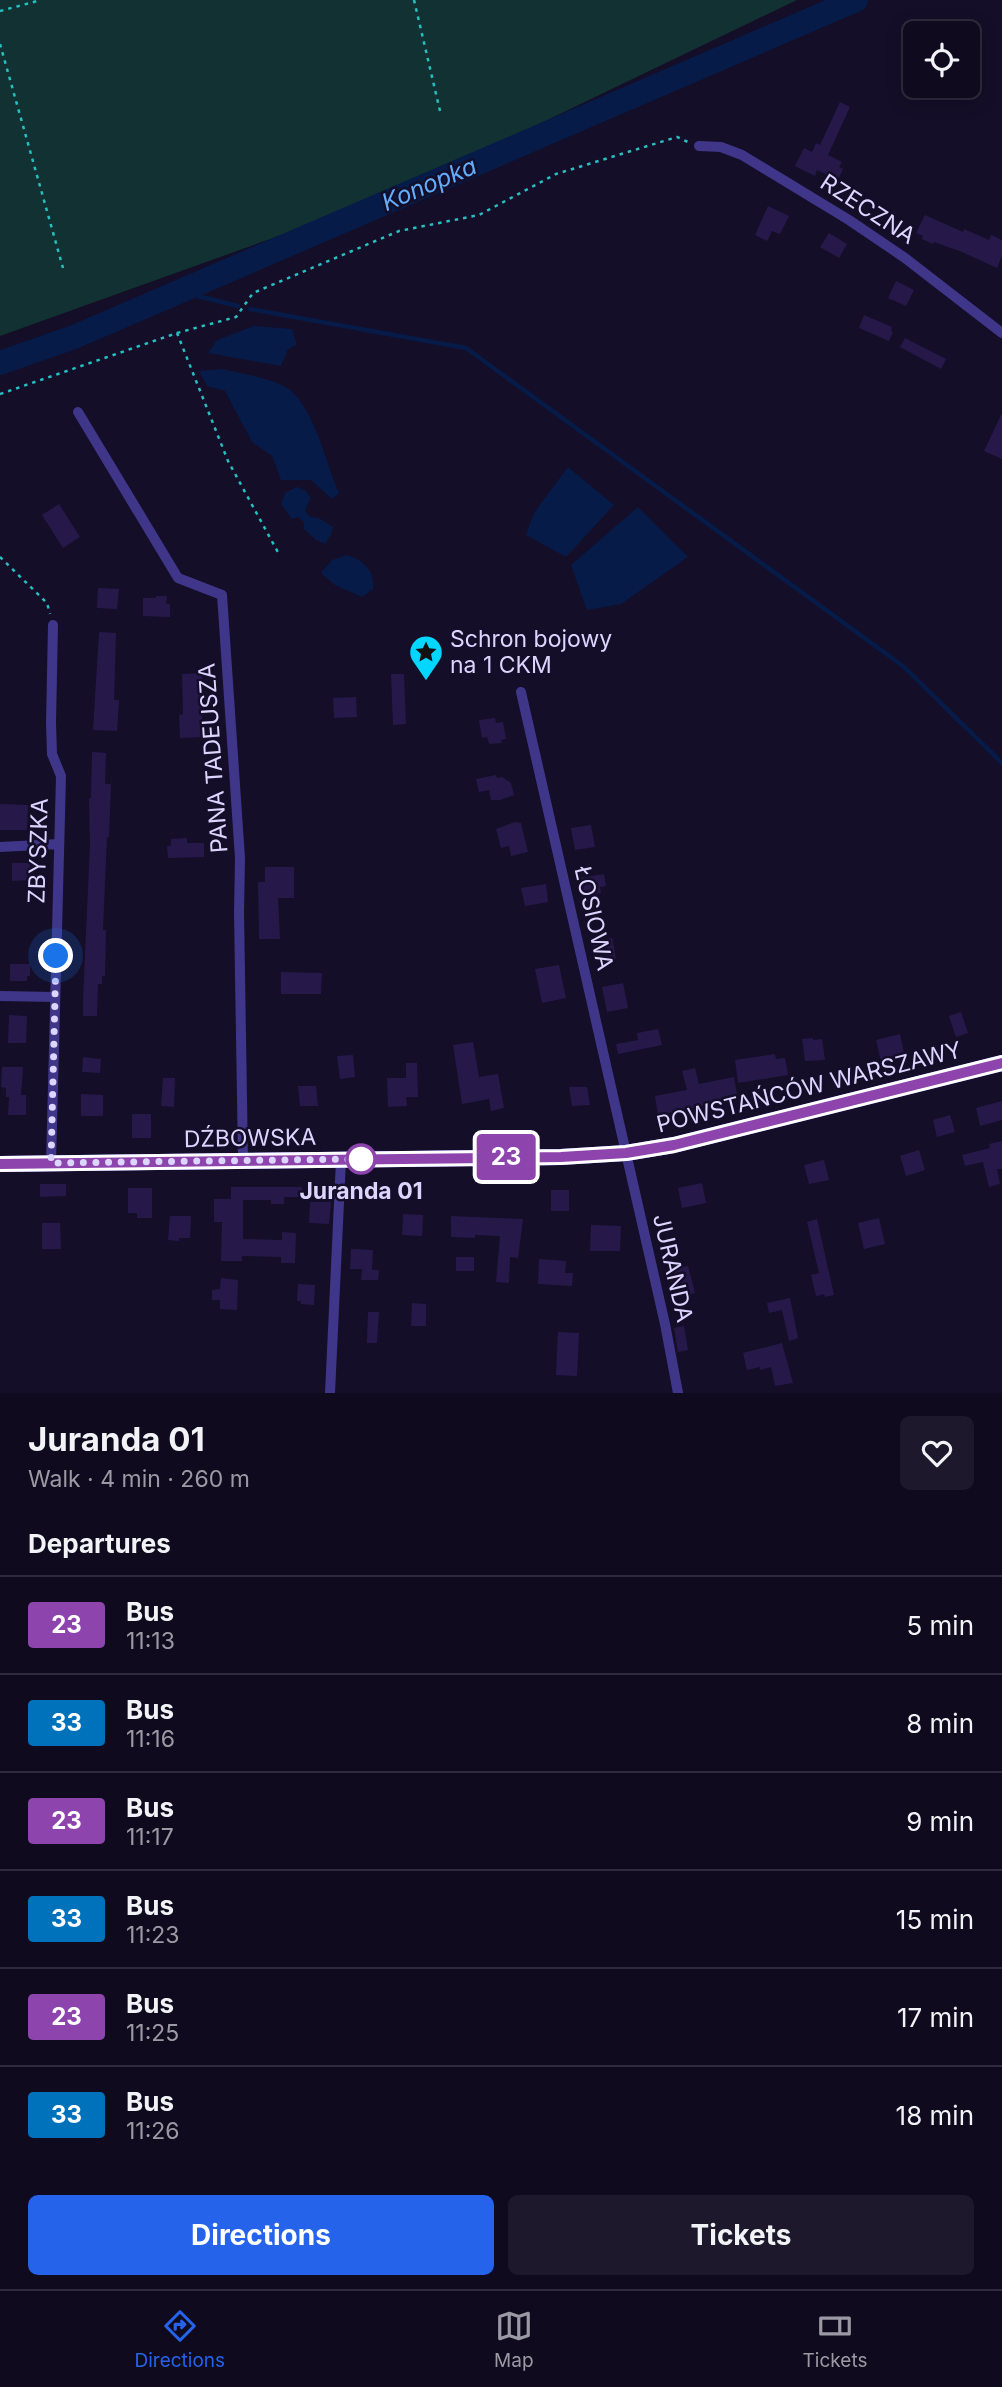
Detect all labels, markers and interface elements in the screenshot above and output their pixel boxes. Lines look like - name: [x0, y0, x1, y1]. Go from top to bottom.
- map controls: [903, 21, 980, 98]
- button: locate: [903, 21, 980, 98]
- water label: Konopka: [377, 151, 481, 217]
- street label: RZECZNA: [815, 168, 921, 250]
- place label: Schron bojowy na 1 CKM: [450, 625, 612, 679]
- place icon: Schron bojowy na 1 CKM: [407, 633, 445, 682]
- street label: PANA TADEUSZA: [192, 662, 234, 854]
- street label: ZBYSZKA: [22, 798, 54, 904]
- street label: ŁOSIOWA: [568, 863, 620, 973]
- your location: [38, 938, 73, 973]
- street label: POWSTAŃCÓW WARSZAWY: [654, 1035, 965, 1138]
- street label: DŹBOWSKA: [184, 1123, 317, 1153]
- line badge: 23: [475, 1134, 538, 1180]
- text: 23: [491, 1142, 521, 1171]
- marker: Juranda 01: [346, 1144, 376, 1174]
- place label: Juranda 01: [299, 1177, 423, 1205]
- street label: JURANDA: [647, 1211, 699, 1325]
- button: heart: [900, 1416, 974, 1490]
- text: Juranda 01: [28, 1419, 205, 1459]
- text: Walk · 4 min · 260 m: [28, 1465, 250, 1493]
- text: Departures: [28, 1528, 171, 1559]
- text: Bus: [126, 1596, 174, 1627]
- text: 23: [51, 1610, 82, 1639]
- text: 5 min: [906, 1610, 974, 1641]
- text: 11:13: [126, 1627, 175, 1655]
- text: Bus: [126, 1694, 174, 1725]
- text: 33: [51, 1708, 82, 1737]
- text: 8 min: [906, 1708, 974, 1739]
- text: 11:16: [126, 1725, 175, 1753]
- text: Bus: [126, 1792, 174, 1823]
- text: 23: [51, 1806, 82, 1835]
- text: 9 min: [906, 1806, 974, 1837]
- text: 11:17: [126, 1823, 174, 1851]
- text: Bus: [126, 1890, 174, 1921]
- text: 33: [51, 1904, 82, 1933]
- text: 15 min: [896, 1904, 974, 1935]
- text: 11:23: [126, 1921, 180, 1949]
- text: Bus: [126, 1988, 174, 2019]
- text: 23: [51, 2002, 82, 2031]
- text: 17 min: [897, 2002, 974, 2033]
- text: 11:25: [126, 2019, 179, 2047]
- text: Bus: [126, 2086, 174, 2117]
- text: 33: [51, 2100, 82, 2129]
- text: 18 min: [896, 2100, 974, 2131]
- text: 11:26: [126, 2117, 180, 2145]
- button: Directions: [28, 2195, 494, 2275]
- button: Tickets: [508, 2195, 974, 2275]
- tab: Directions: [135, 2307, 225, 2372]
- tab: Map: [494, 2307, 534, 2372]
- tab: Tickets: [803, 2307, 867, 2372]

